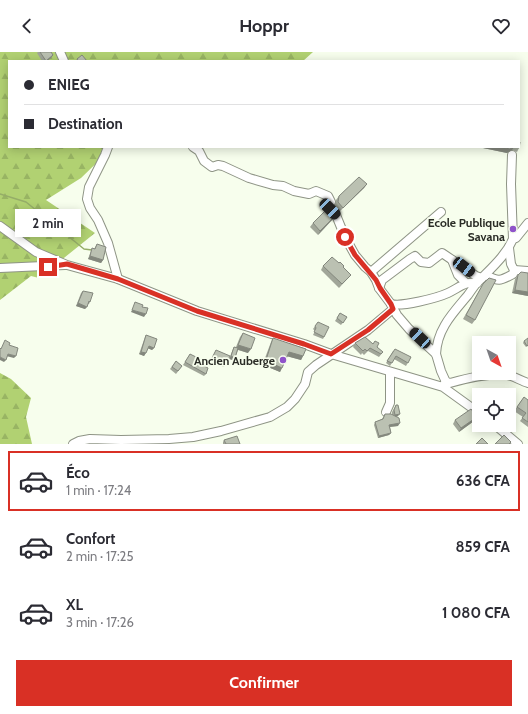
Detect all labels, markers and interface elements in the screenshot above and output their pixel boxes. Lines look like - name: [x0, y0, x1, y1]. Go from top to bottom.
- icon: back: [16, 15, 38, 37]
- text: Hoppr: [239, 15, 289, 37]
- icon: heart: [490, 15, 512, 37]
- text: ENIEG: [48, 76, 90, 94]
- text: Destination: [48, 115, 123, 133]
- car: [317, 196, 343, 222]
- callout: 2 min: [15, 209, 81, 237]
- text: 2 min: [32, 215, 64, 231]
- place label: Ecole Publique Savana: [428, 215, 505, 244]
- marker: Ecole Publique Savana: [508, 224, 518, 234]
- route start: [336, 228, 354, 246]
- car: [451, 255, 477, 279]
- route end: [39, 258, 57, 276]
- car: [407, 325, 433, 351]
- north arrow: [472, 336, 516, 380]
- map controls: [472, 336, 516, 432]
- place label: Ancien Auberge: [194, 353, 275, 368]
- marker: Ancien Auberge: [278, 355, 288, 365]
- button: locate: [472, 388, 516, 432]
- icon: car: [18, 463, 54, 499]
- text: Éco: [66, 464, 90, 482]
- text: 636 CFA: [456, 472, 510, 490]
- text: 1 min · 17:24: [66, 482, 131, 498]
- icon: car: [18, 529, 54, 565]
- text: Confort: [66, 530, 115, 548]
- text: 859 CFA: [455, 538, 510, 556]
- text: 2 min · 17:25: [66, 548, 133, 564]
- icon: car: [18, 595, 54, 631]
- text: XL: [66, 596, 83, 614]
- text: 1 080 CFA: [442, 604, 510, 622]
- text: 3 min · 17:26: [66, 614, 134, 630]
- button: Confirmer: [16, 660, 512, 706]

